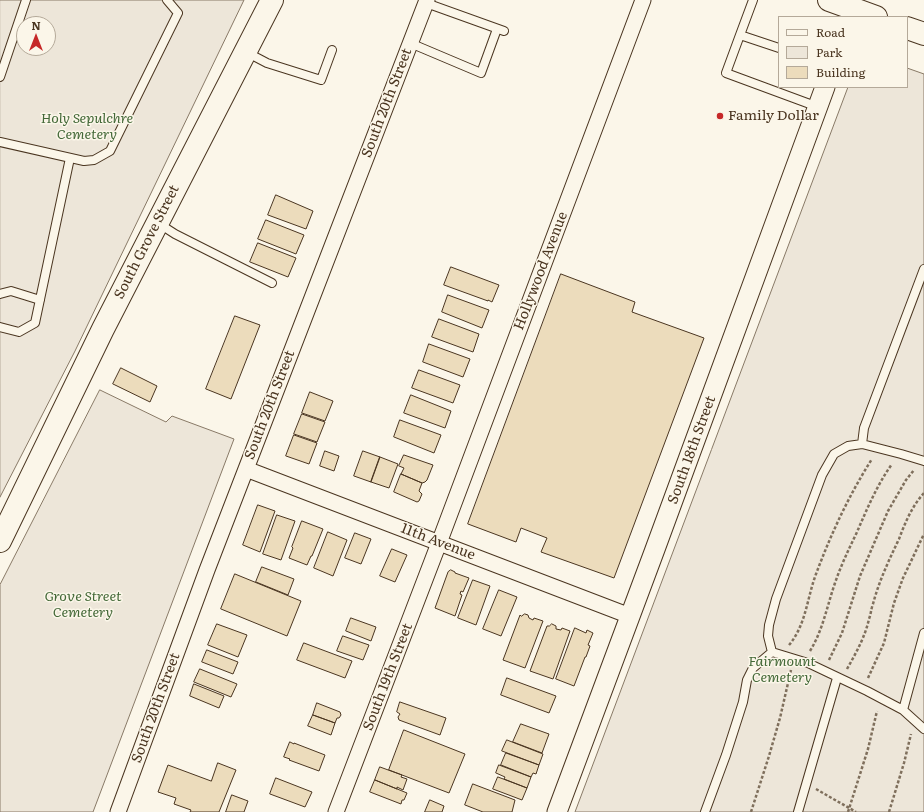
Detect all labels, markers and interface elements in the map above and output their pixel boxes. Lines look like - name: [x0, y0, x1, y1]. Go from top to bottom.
- north arrow: [16, 16, 56, 56]
- legend: [778, 16, 908, 88]
- text: N: [31, 17, 41, 33]
- text: Road: [816, 23, 845, 41]
- text: Park: [816, 43, 842, 61]
- street label: South 20th Street: [358, 46, 416, 160]
- text: Building: [816, 63, 865, 81]
- place label: Family Dollar: [728, 108, 819, 124]
- park label: Holy Sepulchre Cemetery: [41, 111, 133, 144]
- marker: Family Dollar: [715, 111, 725, 121]
- street label: South Grove Street: [111, 182, 183, 302]
- street label: Hollywood Avenue: [511, 209, 571, 333]
- street label: South 20th Street: [241, 348, 299, 462]
- street label: South 18th Street: [665, 394, 719, 506]
- street label: 11th Avenue: [398, 520, 478, 564]
- park label: Grove Street Cemetery: [44, 589, 122, 622]
- street label: South 19th Street: [360, 621, 416, 733]
- street label: South 20th Street: [128, 651, 184, 765]
- park label: Fairmount Cemetery: [748, 654, 816, 686]

